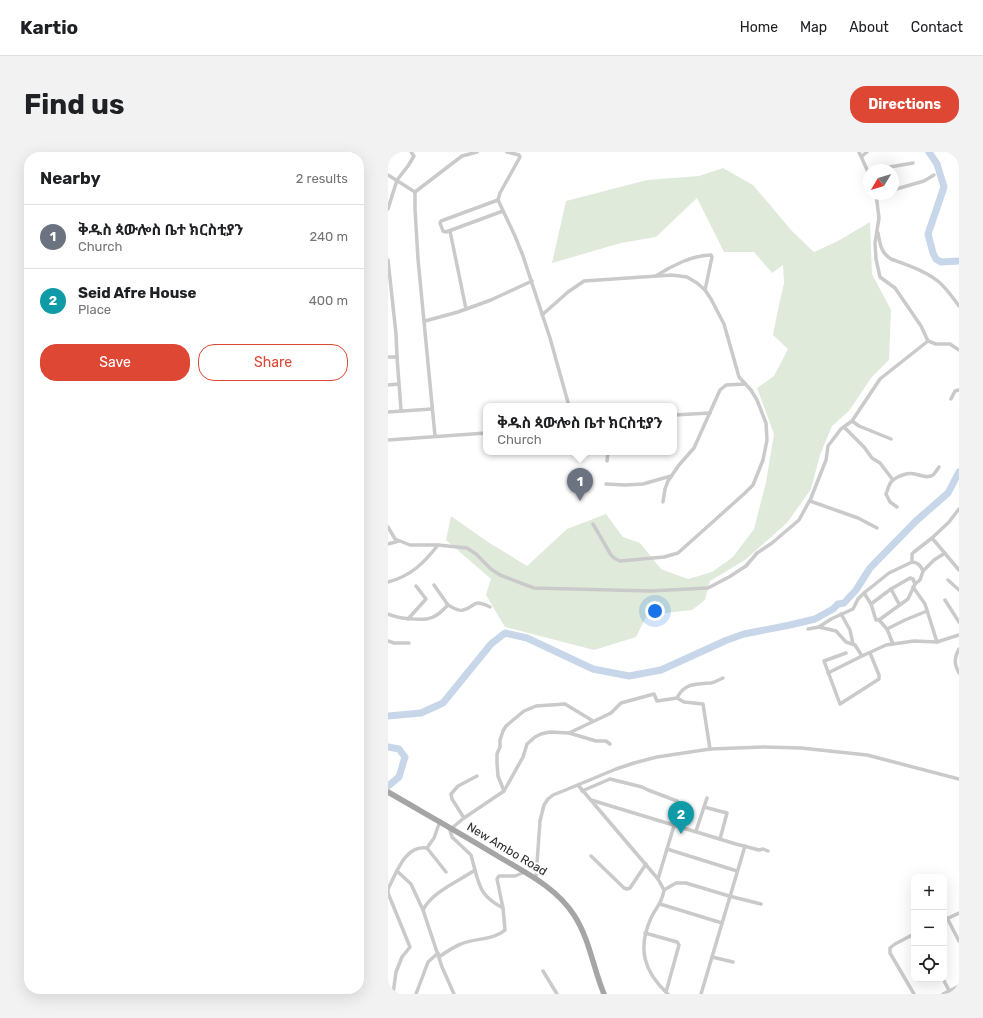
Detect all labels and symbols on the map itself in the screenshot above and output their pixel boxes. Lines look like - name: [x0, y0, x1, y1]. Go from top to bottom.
- north arrow: [863, 164, 899, 200]
- pin: 1: [567, 468, 593, 501]
- your location: [645, 601, 665, 621]
- pin: 2: [668, 801, 694, 834]
- street label: New Ambo Road: [464, 820, 550, 878]

